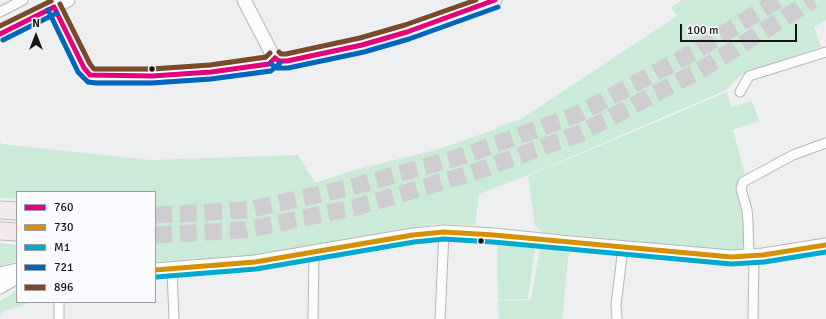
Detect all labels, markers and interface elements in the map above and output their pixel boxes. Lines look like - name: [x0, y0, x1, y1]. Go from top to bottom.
- north arrow: [16, 16, 56, 56]
- scale bar: [682, 16, 799, 42]
- text: N: [32, 17, 40, 30]
- text: 100 m: [687, 23, 719, 38]
- unlabelled marker: [147, 64, 157, 74]
- legend: [16, 191, 156, 303]
- text: 760: [54, 200, 73, 215]
- text: 730: [54, 220, 73, 235]
- unlabelled marker: [476, 236, 486, 246]
- text: M1: [54, 240, 70, 255]
- text: 721: [54, 260, 73, 275]
- text: 896: [54, 280, 73, 295]

